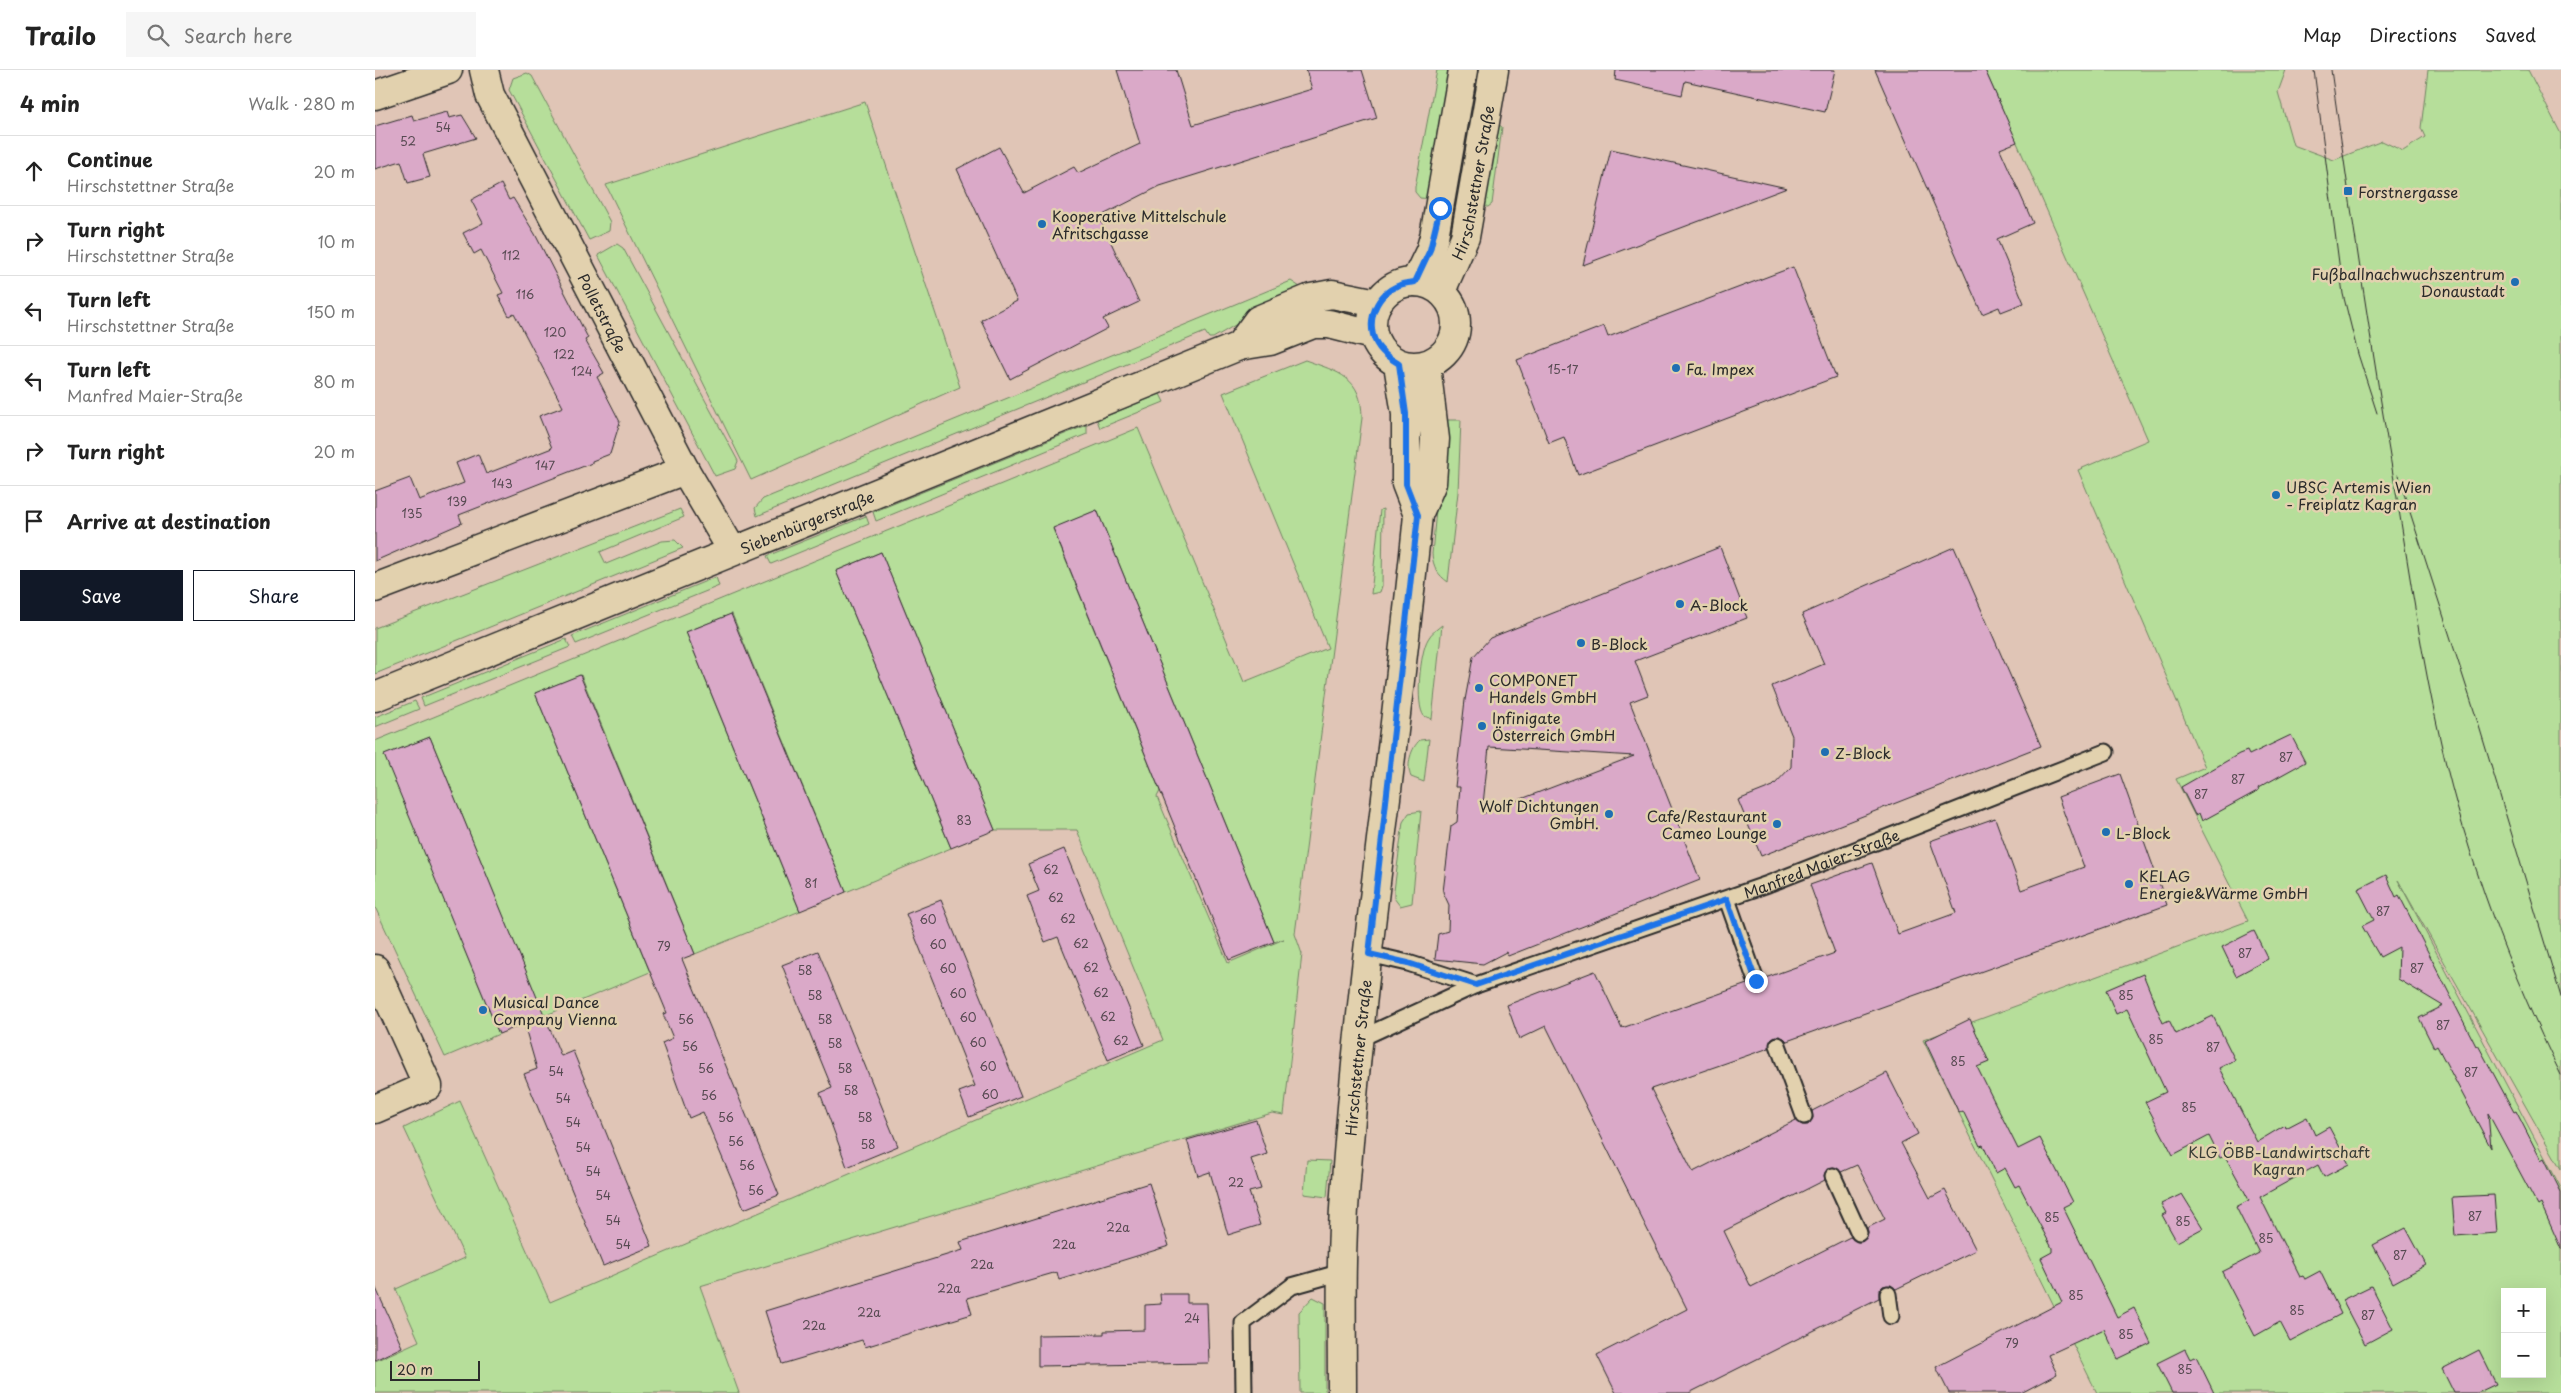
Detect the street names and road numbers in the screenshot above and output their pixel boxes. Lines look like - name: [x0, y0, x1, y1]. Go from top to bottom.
- street label: Hirschstettner Straße: [1445, 104, 1499, 263]
- street label: Polletstraße: [573, 269, 633, 357]
- street label: Siebenbürgerstraße: [736, 484, 877, 559]
- street label: Manfred Maier-Straße: [1740, 822, 1902, 903]
- street label: Hirschstettner Straße: [1338, 978, 1376, 1137]

